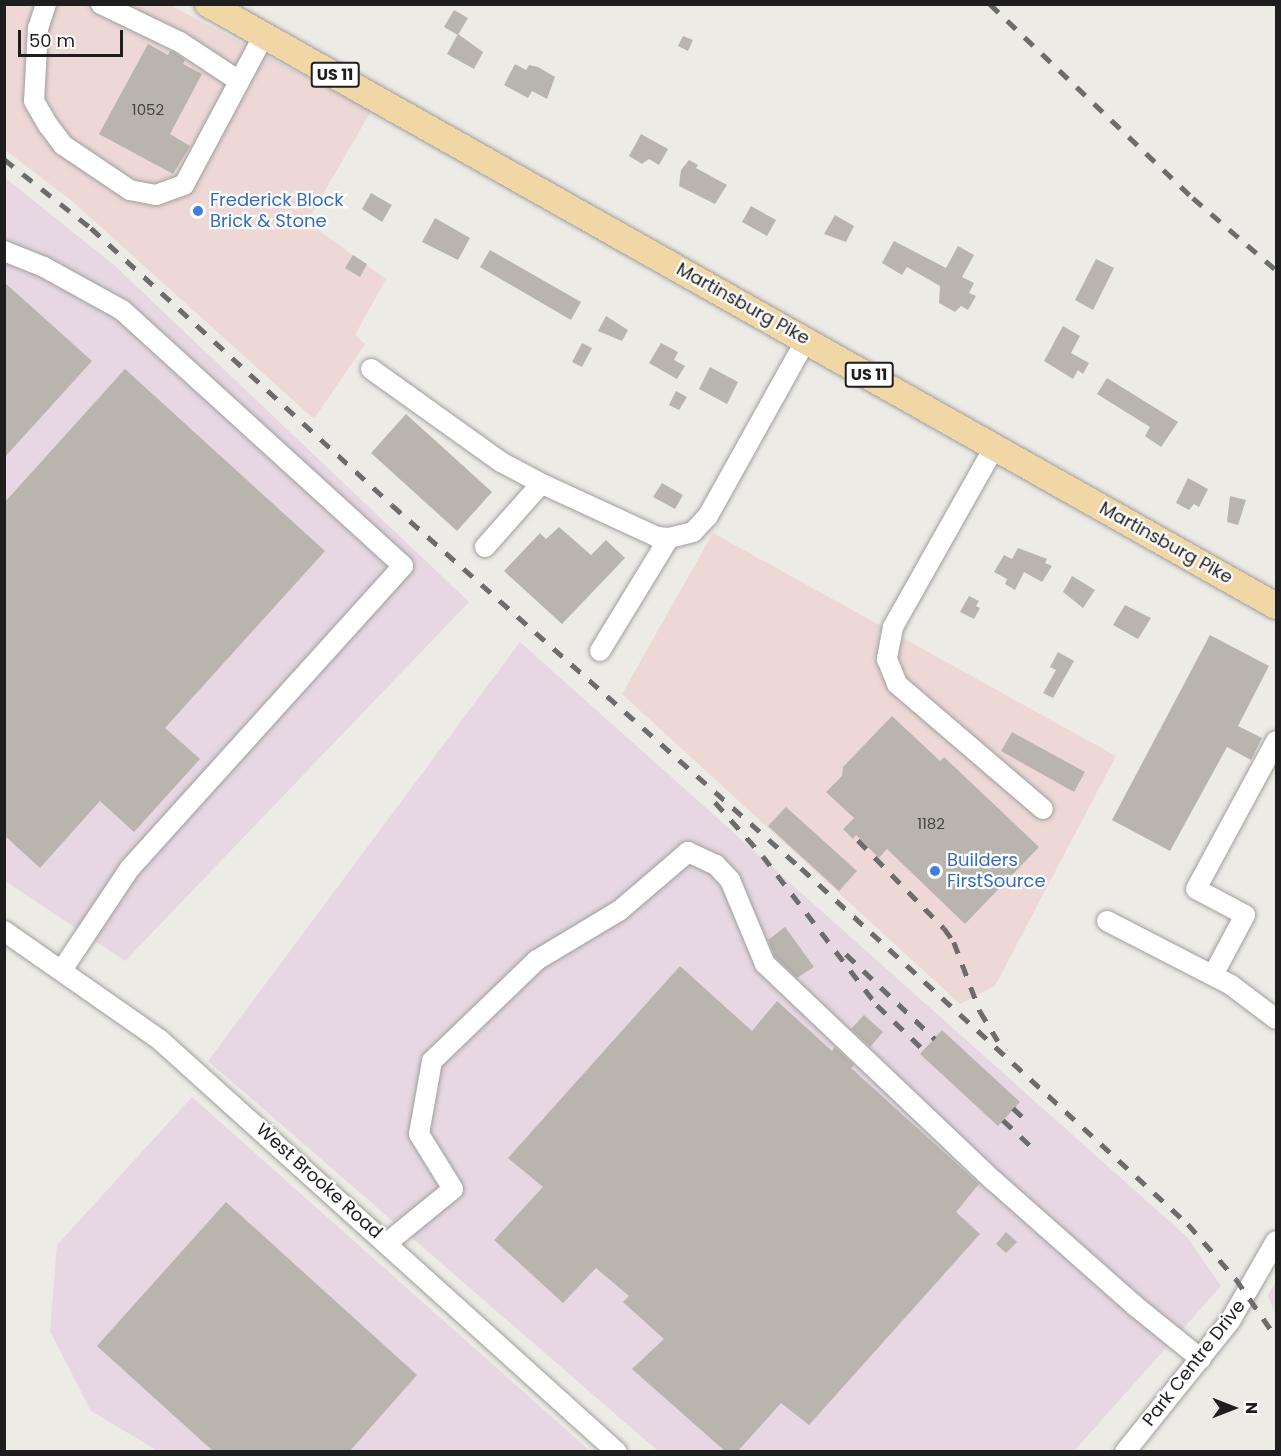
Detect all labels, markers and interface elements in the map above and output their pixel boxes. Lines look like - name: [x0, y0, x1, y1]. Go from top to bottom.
- scale bar: [21, 18, 126, 56]
- text: 50 m: [29, 28, 75, 53]
- road number: US 11: [310, 62, 360, 88]
- house number: 1052: [132, 101, 164, 119]
- place label: Frederick Block Brick & Stone: [210, 190, 344, 232]
- marker: Frederick Block Brick & Stone: [191, 204, 205, 218]
- street label: Martinsburg Pike: [673, 258, 813, 350]
- road number: US 11: [844, 362, 894, 388]
- street label: Martinsburg Pike: [1096, 497, 1236, 589]
- house number: 1182: [917, 815, 945, 833]
- place label: Builders FirstSource: [947, 850, 1046, 892]
- marker: Builders FirstSource: [928, 864, 942, 878]
- street label: West Brooke Road: [251, 1119, 387, 1243]
- street label: Park Centre Drive: [1138, 1296, 1250, 1430]
- north arrow: [1203, 1378, 1263, 1438]
- text: N: [1240, 1402, 1263, 1414]

